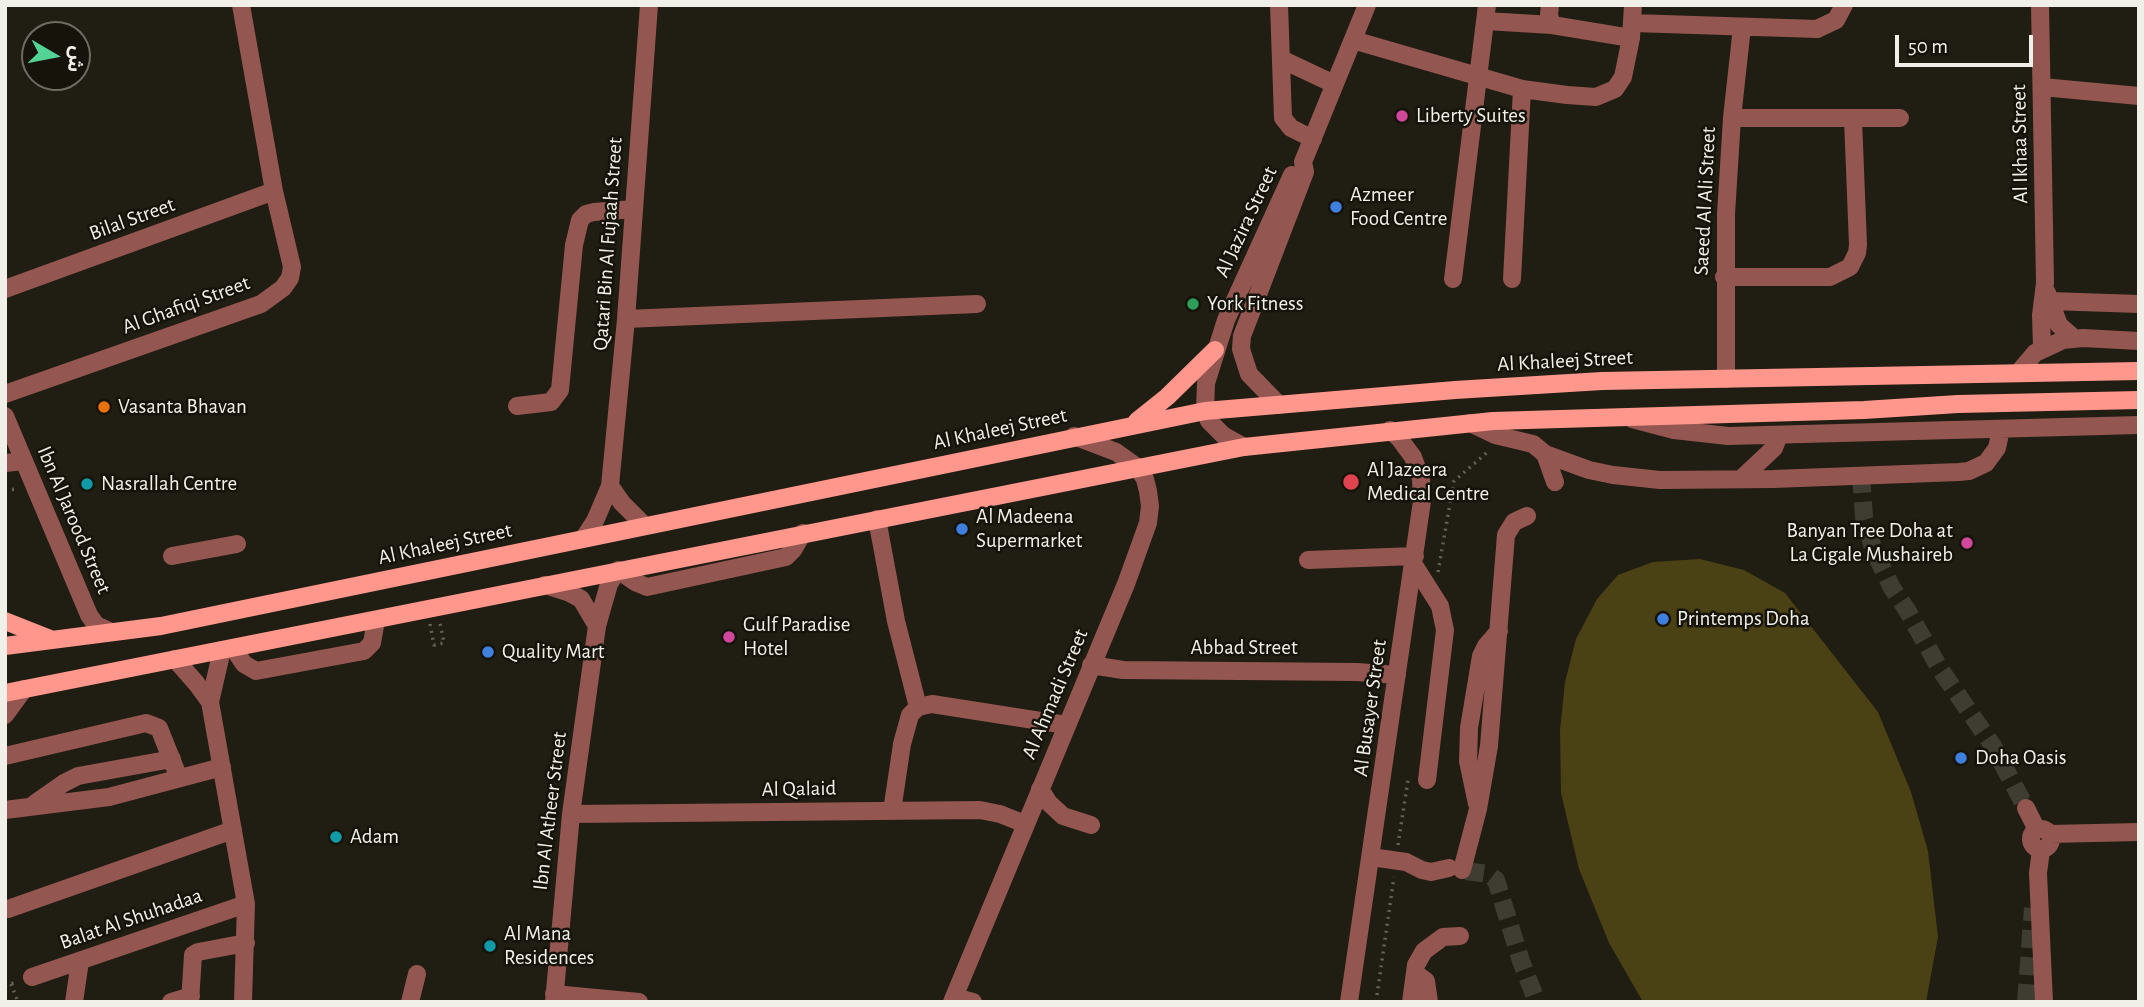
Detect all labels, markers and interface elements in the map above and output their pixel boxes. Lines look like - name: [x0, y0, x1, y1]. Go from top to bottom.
- north arrow: [21, 21, 91, 91]
- scale bar: [1899, 21, 2037, 65]
- text: 50 m: [1908, 36, 1948, 57]
- text: ش: [64, 45, 87, 74]
- street label: Al Ikhaa Street: [2006, 84, 2034, 204]
- place label: Liberty Suites: [1416, 103, 1526, 129]
- marker: Liberty Suites: [1394, 108, 1410, 124]
- street label: Saeed Al Ali Street: [1689, 126, 1721, 276]
- street label: Qatari Bin Al Fujaah Street: [588, 137, 628, 351]
- street label: Al Jazira Street: [1209, 163, 1283, 281]
- place label: Azmeer Food Centre: [1350, 182, 1447, 232]
- street label: Bilal Street: [86, 192, 178, 246]
- marker: Azmeer Food Centre: [1328, 199, 1344, 215]
- street label: Al Ghafiqi Street: [119, 270, 253, 340]
- place label: York Fitness: [1207, 291, 1304, 317]
- marker: York Fitness: [1185, 296, 1201, 312]
- street label: Al Khaleej Street: [1496, 345, 1634, 377]
- place label: Vasanta Bhavan: [118, 394, 247, 420]
- marker: Vasanta Bhavan: [96, 399, 112, 415]
- street label: Al Khaleej Street: [931, 403, 1069, 455]
- street label: Ibn Al Jarood Street: [32, 442, 116, 598]
- place label: Al Jazeera Medical Centre: [1367, 457, 1489, 507]
- place label: Nasrallah Centre: [101, 471, 237, 497]
- marker: Al Jazeera Medical Centre: [1341, 472, 1361, 492]
- marker: Nasrallah Centre: [79, 476, 95, 492]
- place label: Al Madeena Supermarket: [976, 504, 1082, 554]
- street label: Al Khaleej Street: [376, 518, 514, 570]
- place label: Banyan Tree Doha at La Cigale Mushaireb: [1786, 518, 1953, 568]
- marker: Al Madeena Supermarket: [954, 521, 970, 537]
- marker: Banyan Tree Doha at La Cigale Mushaireb: [1959, 535, 1975, 551]
- place label: Printemps Doha: [1677, 606, 1810, 632]
- marker: Printemps Doha: [1655, 611, 1671, 627]
- place label: Gulf Paradise Hotel: [743, 612, 850, 662]
- street label: Al Ahmadi Street: [1016, 625, 1094, 763]
- marker: Gulf Paradise Hotel: [721, 629, 737, 645]
- street label: Abbad Street: [1190, 635, 1298, 661]
- street label: Al Busayer Street: [1348, 638, 1392, 778]
- place label: Quality Mart: [502, 639, 605, 665]
- marker: Quality Mart: [480, 644, 496, 660]
- street label: Ibn Al Atheer Street: [528, 730, 572, 892]
- place label: Doha Oasis: [1975, 745, 2067, 771]
- marker: Doha Oasis: [1953, 750, 1969, 766]
- street label: Al Qalaid: [761, 776, 837, 802]
- place label: Adam: [350, 824, 399, 850]
- marker: Adam: [328, 829, 344, 845]
- street label: Balat Al Shuhadaa: [56, 883, 206, 955]
- place label: Al Mana Residences: [504, 921, 594, 971]
- marker: Al Mana Residences: [482, 938, 498, 954]

